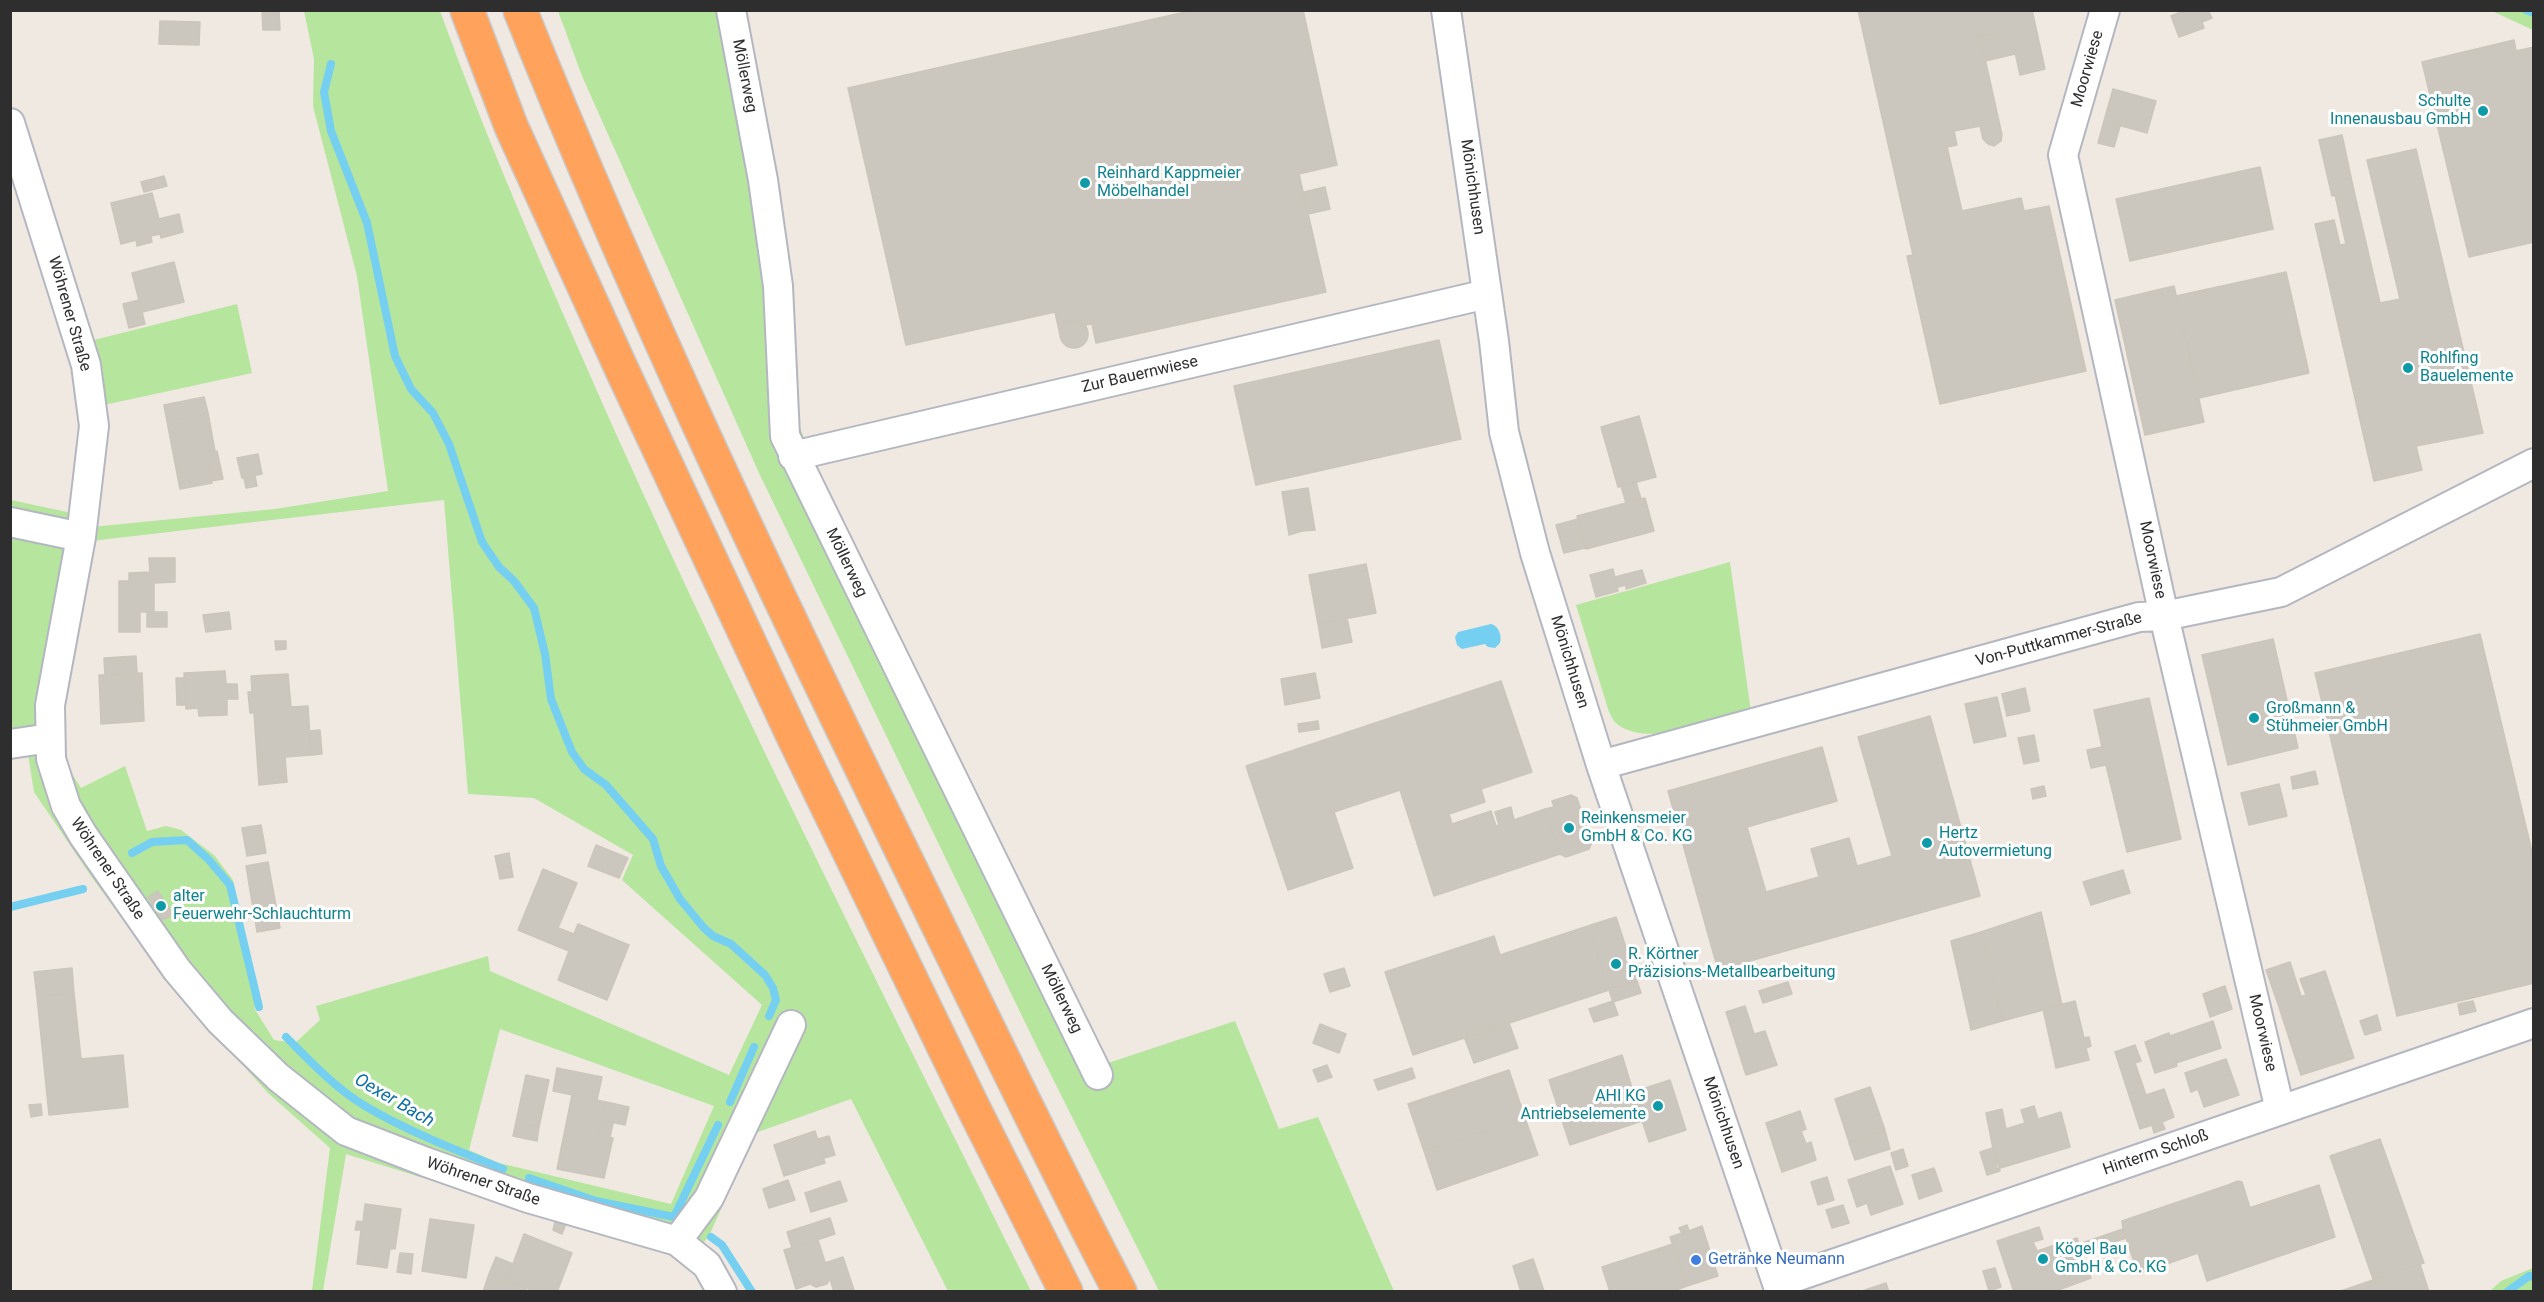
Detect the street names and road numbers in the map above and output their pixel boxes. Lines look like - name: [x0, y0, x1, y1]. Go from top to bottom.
- street label: Moorwiese: [2068, 28, 2108, 110]
- street label: Möllerweg: [727, 38, 761, 114]
- street label: Mönichhusen: [1456, 138, 1488, 236]
- street label: Wöhrener Straße: [43, 254, 95, 374]
- street label: Zur Bauernwiese: [1080, 352, 1200, 398]
- street label: Moorwiese: [2134, 519, 2170, 601]
- street label: Möllerweg: [821, 525, 871, 601]
- street label: Von-Puttkammer-Straße: [1974, 609, 2144, 671]
- street label: Mönichhusen: [1546, 613, 1592, 711]
- street label: Wöhrener Straße: [66, 814, 148, 924]
- street label: Möllerweg: [1036, 961, 1086, 1037]
- street label: Moorwiese: [2244, 992, 2280, 1074]
- street label: Mönichhusen: [1698, 1074, 1748, 1172]
- street label: Hinterm Schloß: [2101, 1126, 2211, 1180]
- street label: Wöhrener Straße: [424, 1154, 542, 1210]

